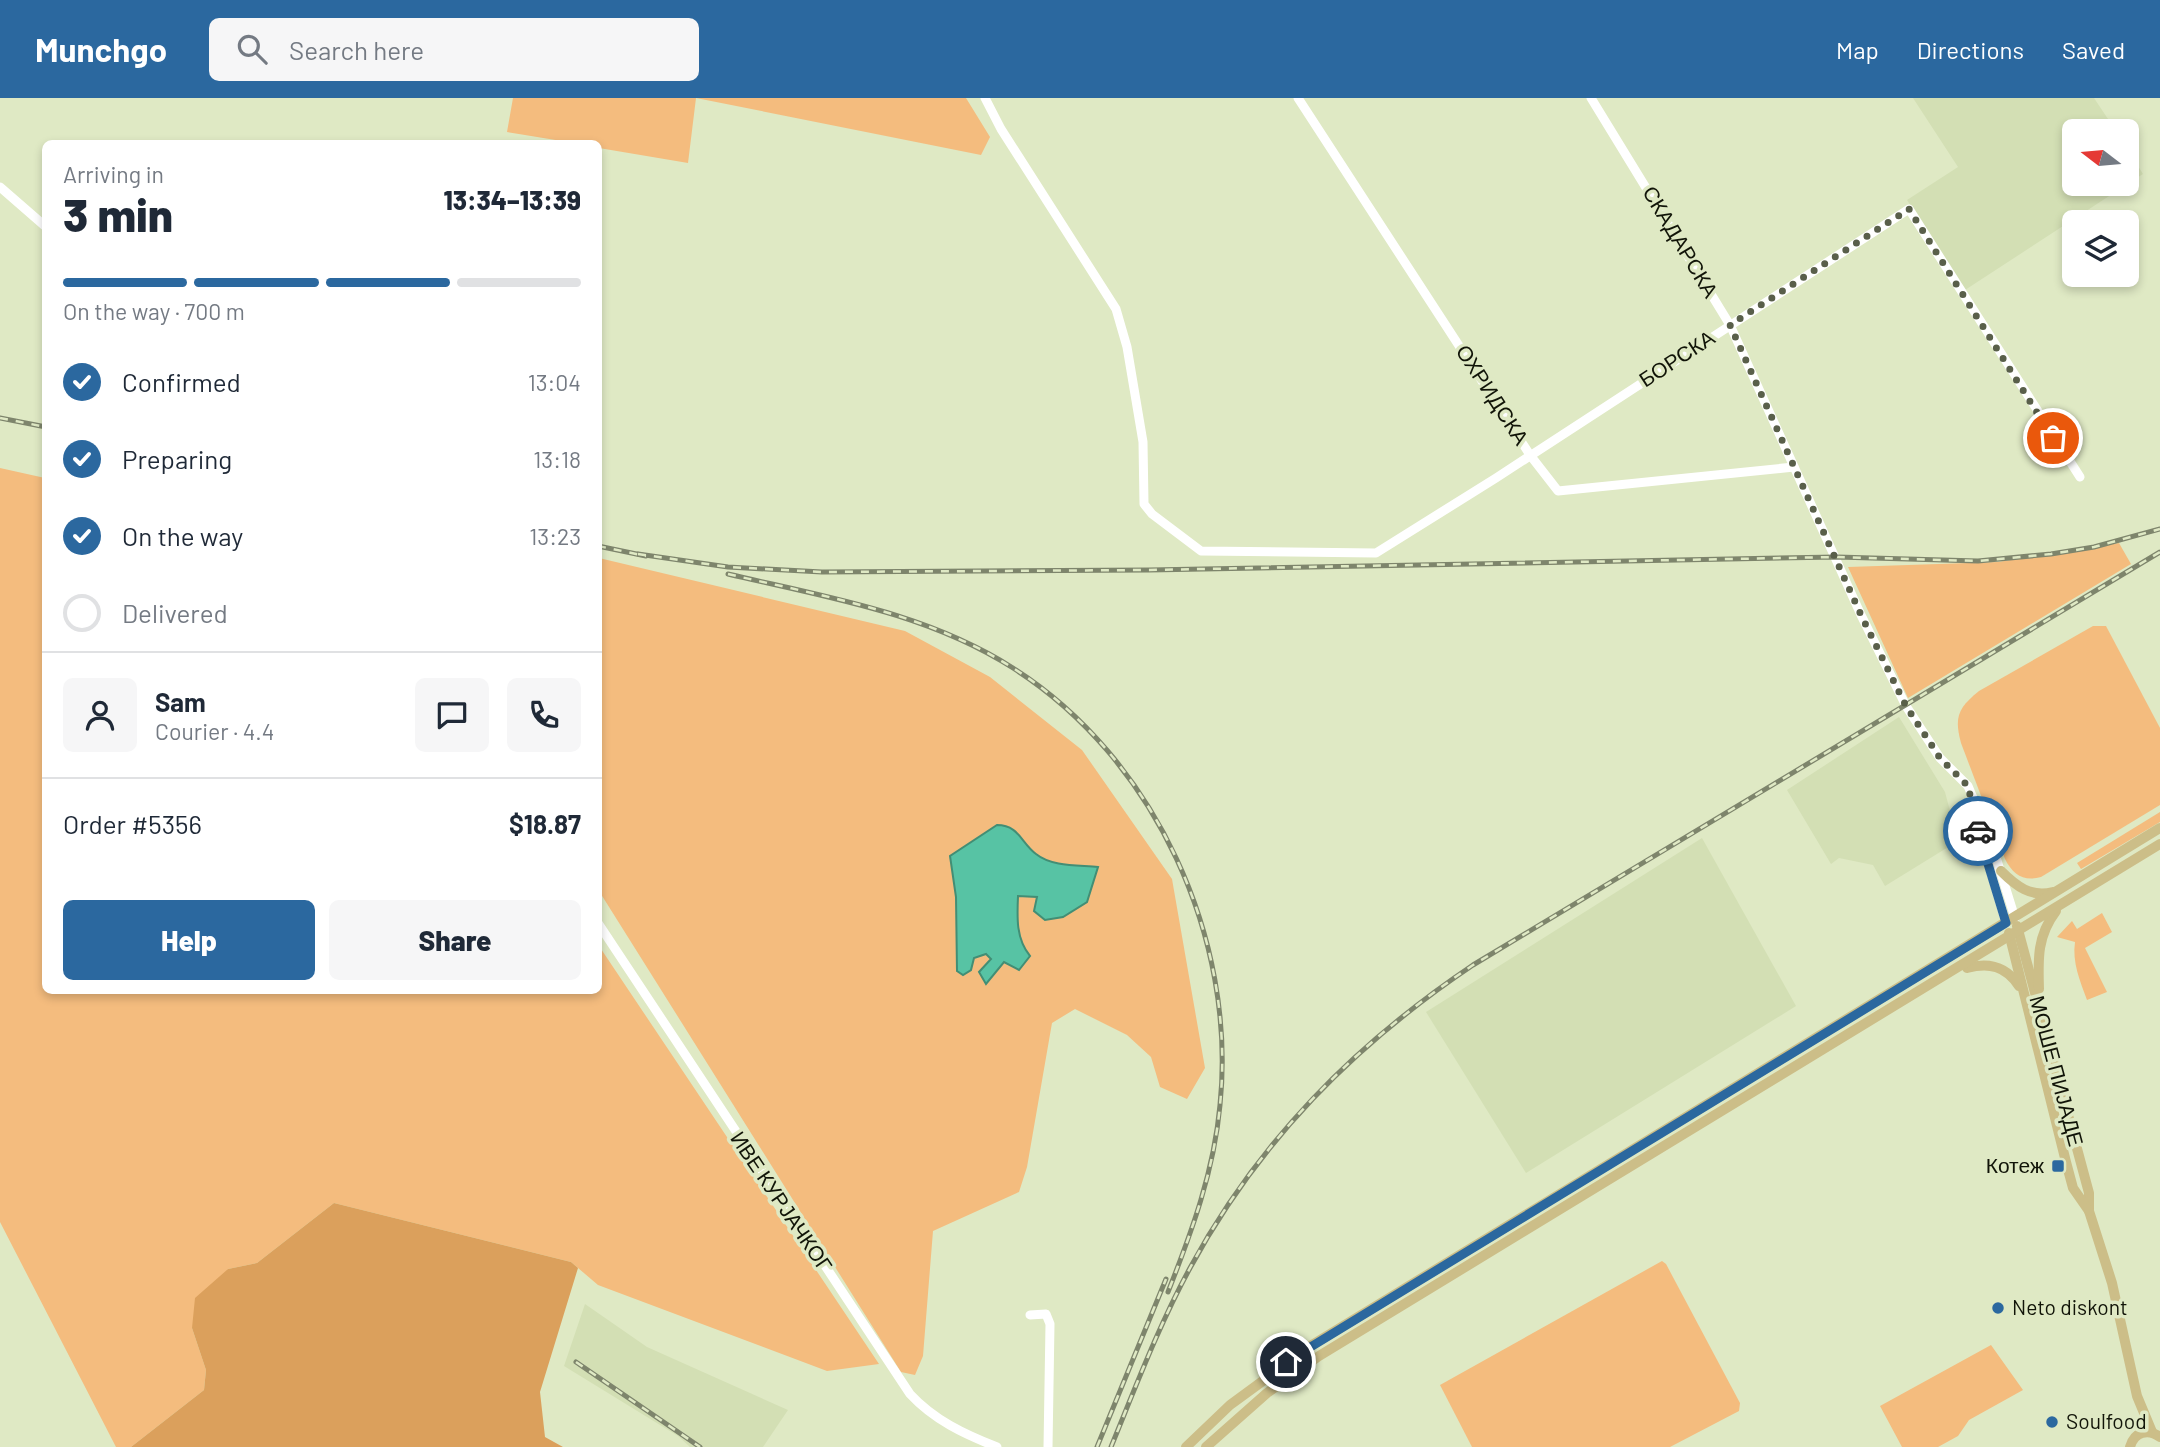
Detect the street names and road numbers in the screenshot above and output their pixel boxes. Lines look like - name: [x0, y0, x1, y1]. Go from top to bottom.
- street label: СКАДАРСКА: [1638, 181, 1724, 301]
- street label: БОРСКА: [1634, 324, 1719, 391]
- street label: ОХРИДСКА: [1452, 340, 1535, 449]
- street label: МОШЕ ПИЈАДЕ: [2025, 993, 2090, 1149]
- street label: ИВЕ КУРЈАЧКОГ: [726, 1126, 838, 1276]

